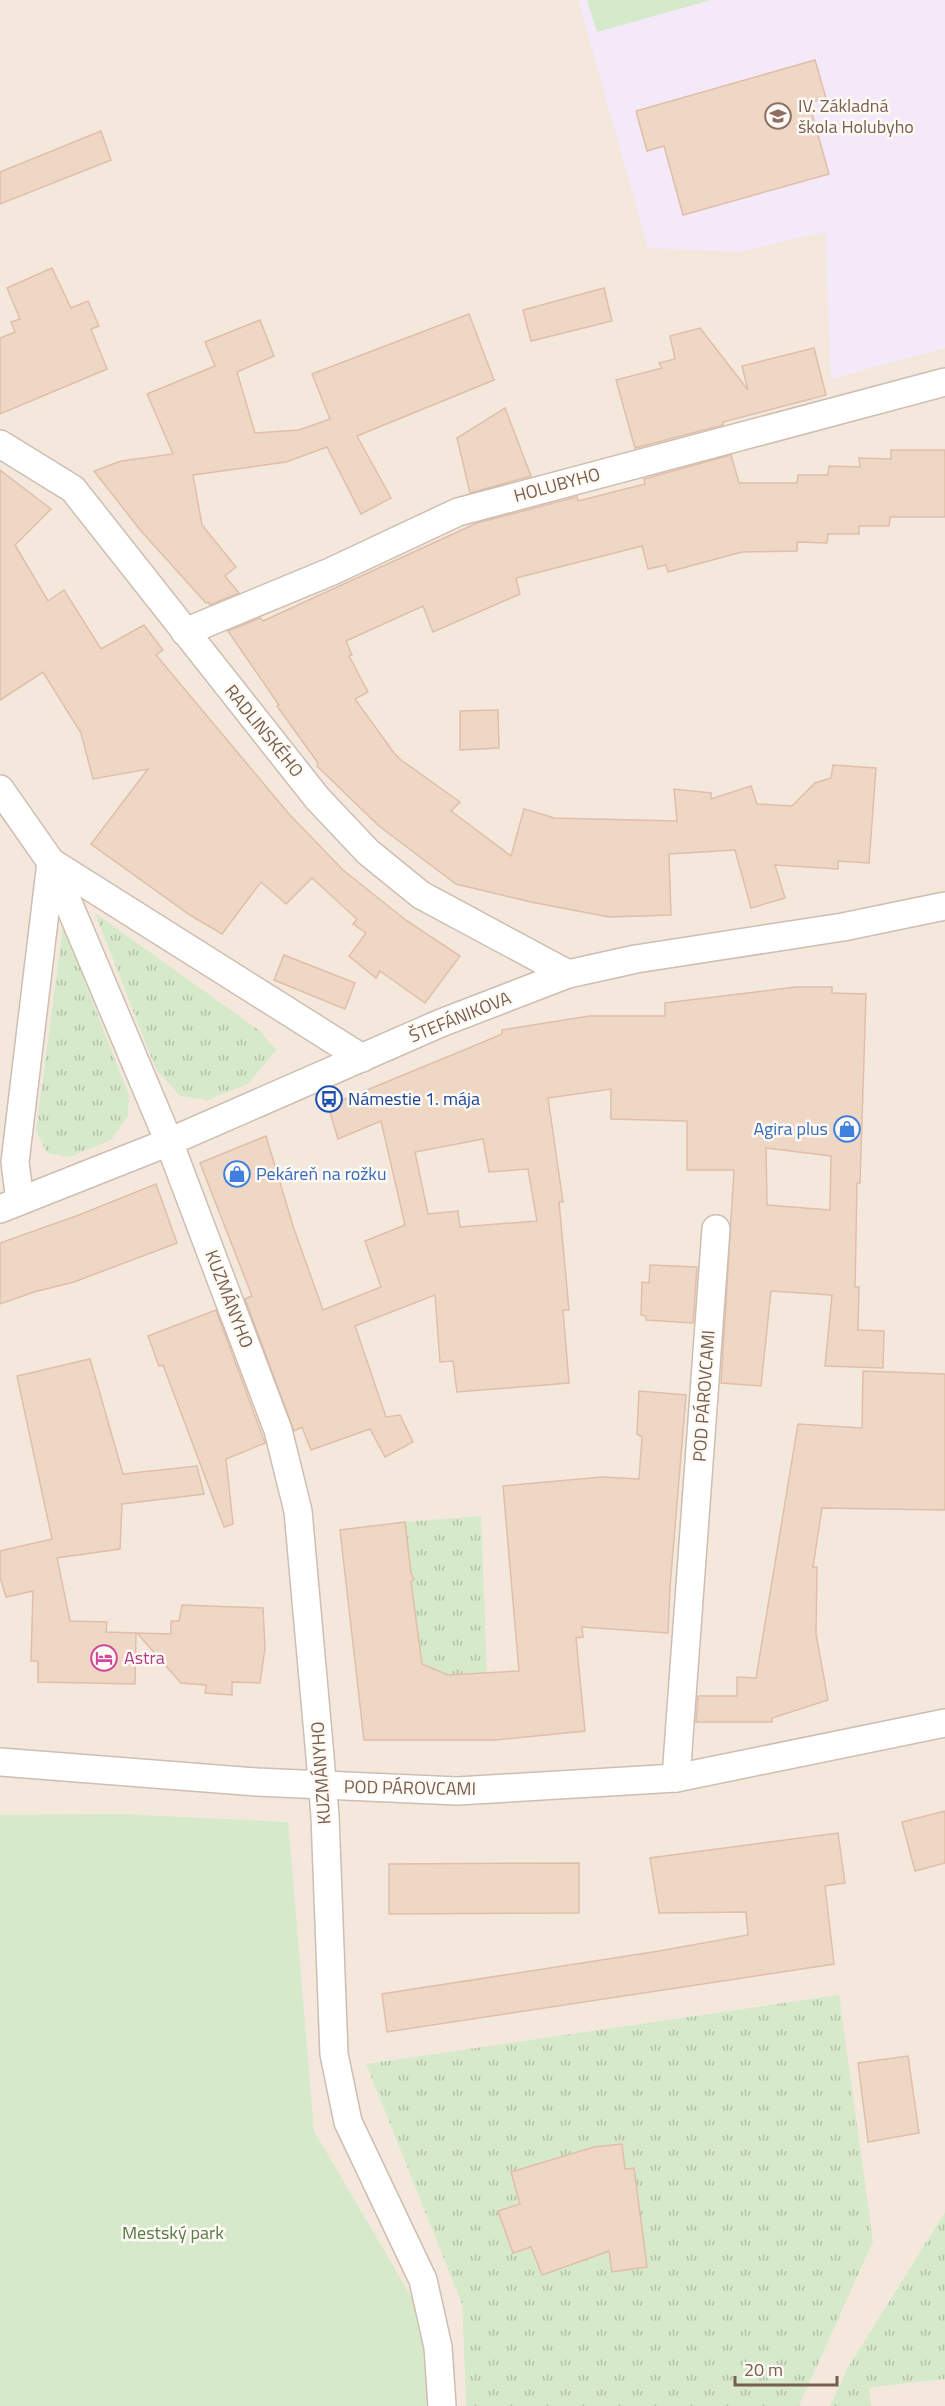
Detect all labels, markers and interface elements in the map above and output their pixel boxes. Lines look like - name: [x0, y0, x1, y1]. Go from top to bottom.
- place label: IV. Základná škola Holubyho: [798, 92, 914, 140]
- school or university icon: IV. Základná škola Holubyho: [763, 101, 793, 131]
- street label: HOLUBYHO: [511, 460, 603, 509]
- street label: RADLINSKÉHO: [218, 678, 310, 783]
- street label: ŠTEFÁNIKOVA: [405, 984, 515, 1049]
- bus stop icon: Námestie 1. mája: [314, 1084, 344, 1114]
- place label: Námestie 1. mája: [348, 1085, 480, 1112]
- shop icon: Agira plus: [832, 1114, 862, 1144]
- place label: Agira plus: [753, 1115, 828, 1142]
- shop icon: Pekáreň na rožku: [222, 1159, 252, 1189]
- place label: Pekáreň na rožku: [256, 1160, 387, 1187]
- street label: KUZMÁNYHO: [198, 1246, 261, 1352]
- street label: POD PÁROVCAMI: [685, 1329, 722, 1463]
- hotel icon: Astra: [89, 1643, 119, 1673]
- place label: Astra: [124, 1644, 165, 1671]
- street label: KUZMÁNYHO: [303, 1721, 338, 1825]
- street label: POD PÁROVCAMI: [344, 1773, 476, 1802]
- park label: Mestský park: [122, 2219, 224, 2246]
- scale bar: [735, 2349, 837, 2387]
- text: 20 m: [744, 2356, 783, 2383]

